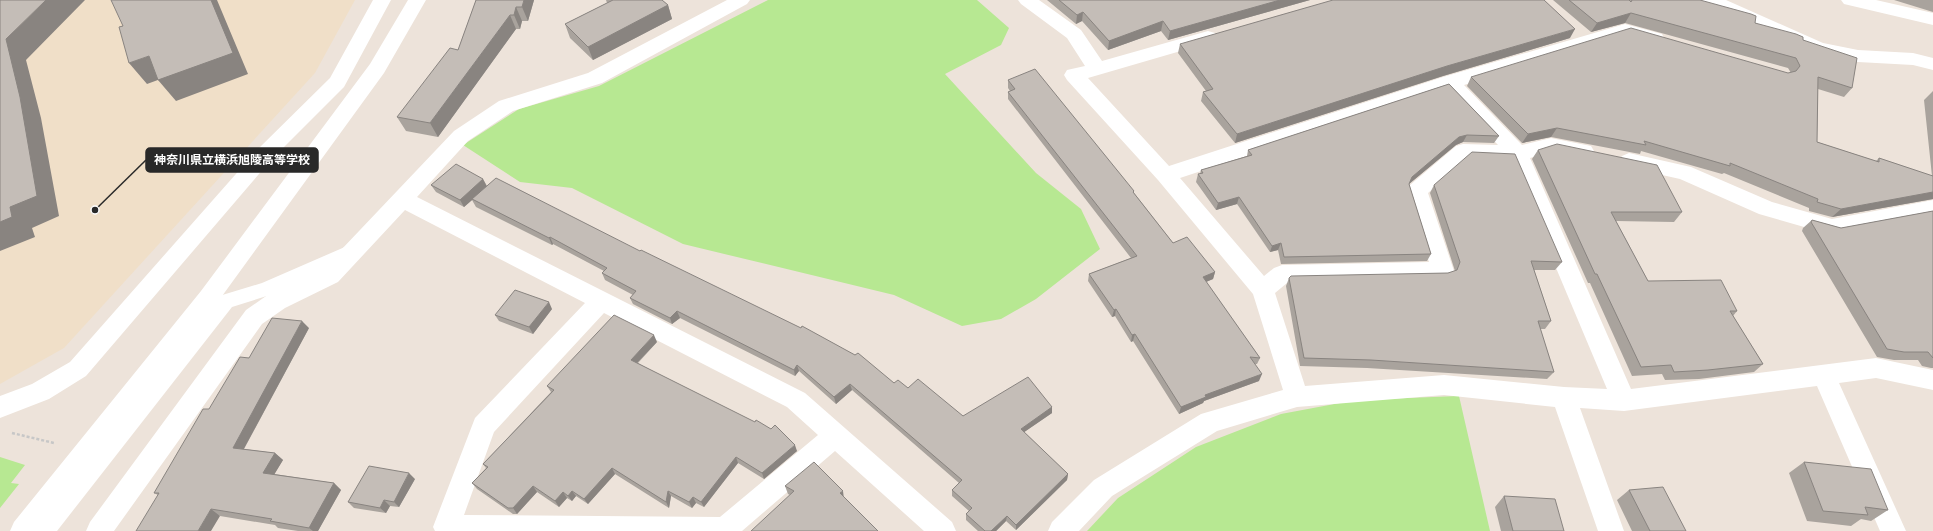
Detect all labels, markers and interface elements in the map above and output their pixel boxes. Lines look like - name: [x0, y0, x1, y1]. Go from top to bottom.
- callout: 神奈川県立横浜旭陵高等学校: [146, 148, 318, 172]
- text: 神奈川県立横浜旭陵高等学校: [154, 153, 310, 167]

